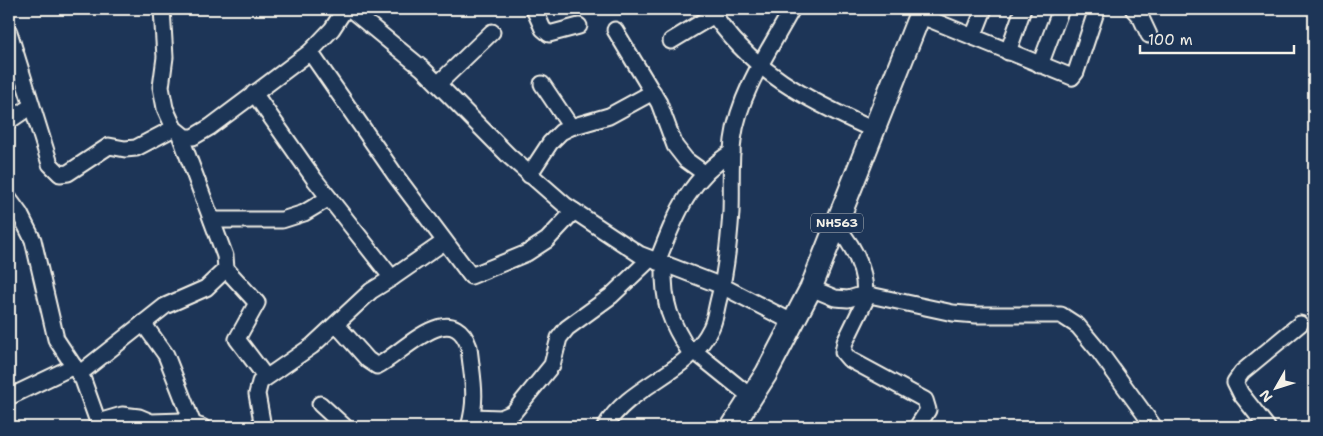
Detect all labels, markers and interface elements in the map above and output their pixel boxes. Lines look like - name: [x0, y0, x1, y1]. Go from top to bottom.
- scale bar: [1140, 22, 1294, 54]
- text: 100 m: [1148, 30, 1193, 50]
- road number: NH563: [811, 214, 863, 232]
- north arrow: [1250, 364, 1300, 414]
- text: N: [1255, 386, 1276, 406]

